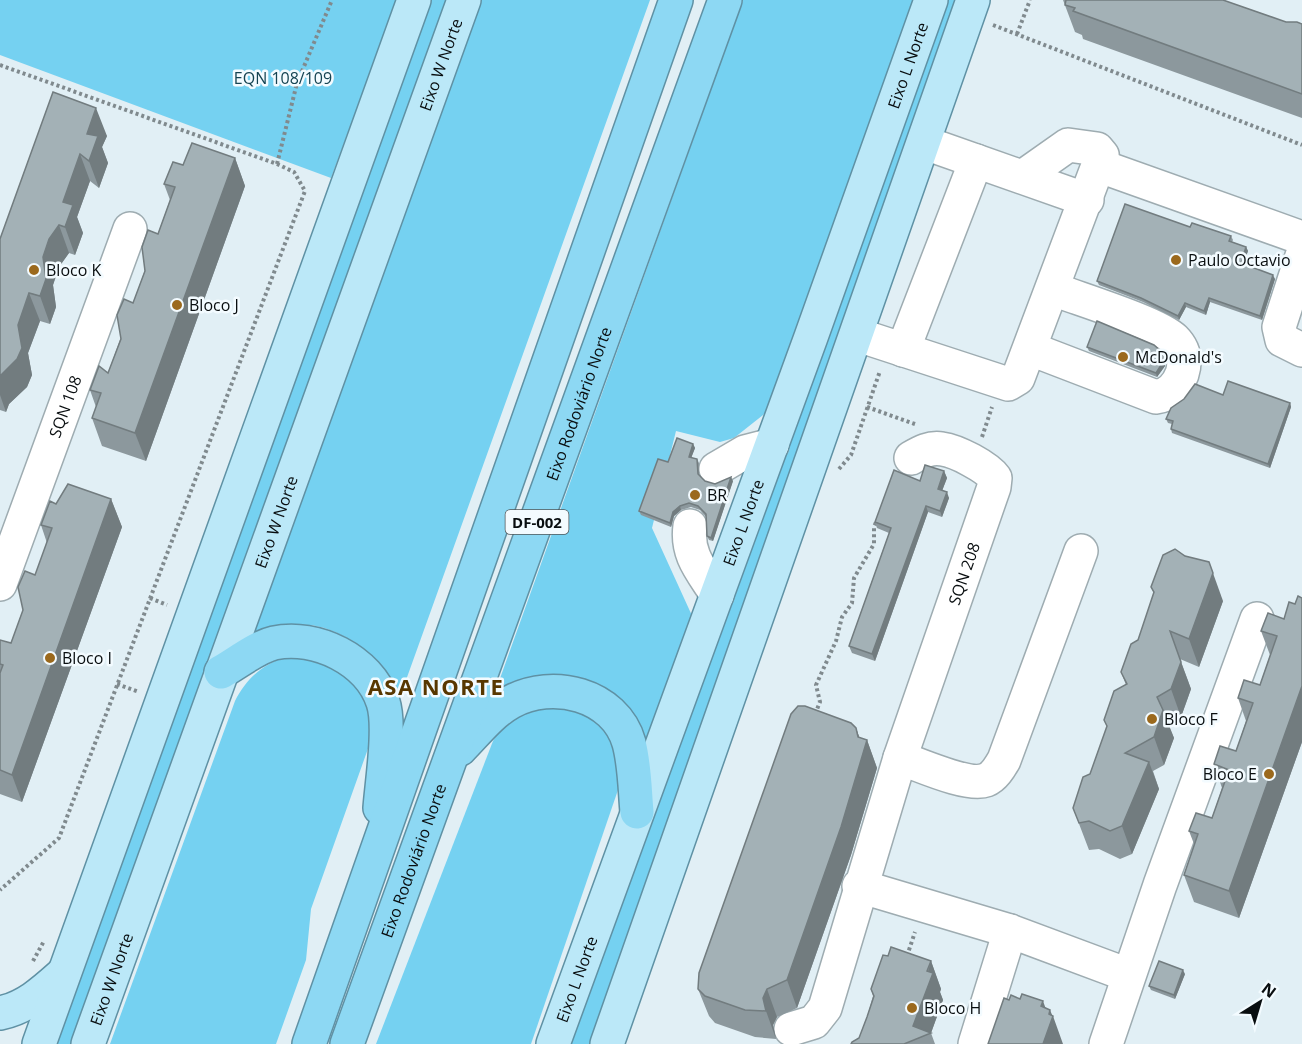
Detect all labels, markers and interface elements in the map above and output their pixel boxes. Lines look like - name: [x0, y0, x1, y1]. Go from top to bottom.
- street label: Eixo W Norte: [414, 15, 468, 114]
- street label: Eixo L Norte: [882, 19, 933, 112]
- park label: EQN 108/109: [234, 67, 332, 89]
- place label: Paulo Octavio: [1188, 249, 1291, 271]
- marker: Paulo Octavio: [1169, 253, 1183, 267]
- place label: Bloco K: [46, 259, 101, 281]
- marker: Bloco K: [27, 263, 41, 277]
- place label: Bloco J: [189, 294, 239, 316]
- marker: Bloco J: [170, 298, 184, 312]
- street label: Eixo Rodoviário Norte: [541, 324, 617, 484]
- place label: McDonald's: [1135, 346, 1222, 368]
- marker: McDonald's: [1116, 350, 1130, 364]
- street label: SQN 108: [44, 372, 86, 441]
- street label: Eixo W Norte: [249, 472, 303, 571]
- street label: Eixo L Norte: [717, 476, 769, 569]
- place label: BR: [707, 484, 727, 506]
- marker: BR: [688, 488, 702, 502]
- road number: DF-002: [506, 510, 568, 534]
- street label: SQN 208: [943, 539, 985, 608]
- place label: Bloco I: [62, 647, 112, 669]
- marker: Bloco I: [43, 651, 57, 665]
- district label: ASA NORTE: [368, 671, 504, 701]
- place label: Bloco F: [1164, 708, 1218, 730]
- marker: Bloco F: [1145, 712, 1159, 726]
- place label: Bloco E: [1203, 763, 1257, 785]
- marker: Bloco E: [1262, 767, 1276, 781]
- street label: Eixo Rodoviário Norte: [375, 781, 451, 941]
- street label: Eixo W Norte: [85, 930, 138, 1028]
- street label: Eixo L Norte: [551, 933, 603, 1025]
- north arrow: [1230, 972, 1290, 1032]
- text: N: [1257, 977, 1281, 1003]
- place label: Bloco H: [924, 997, 981, 1019]
- marker: Bloco H: [905, 1001, 919, 1015]

